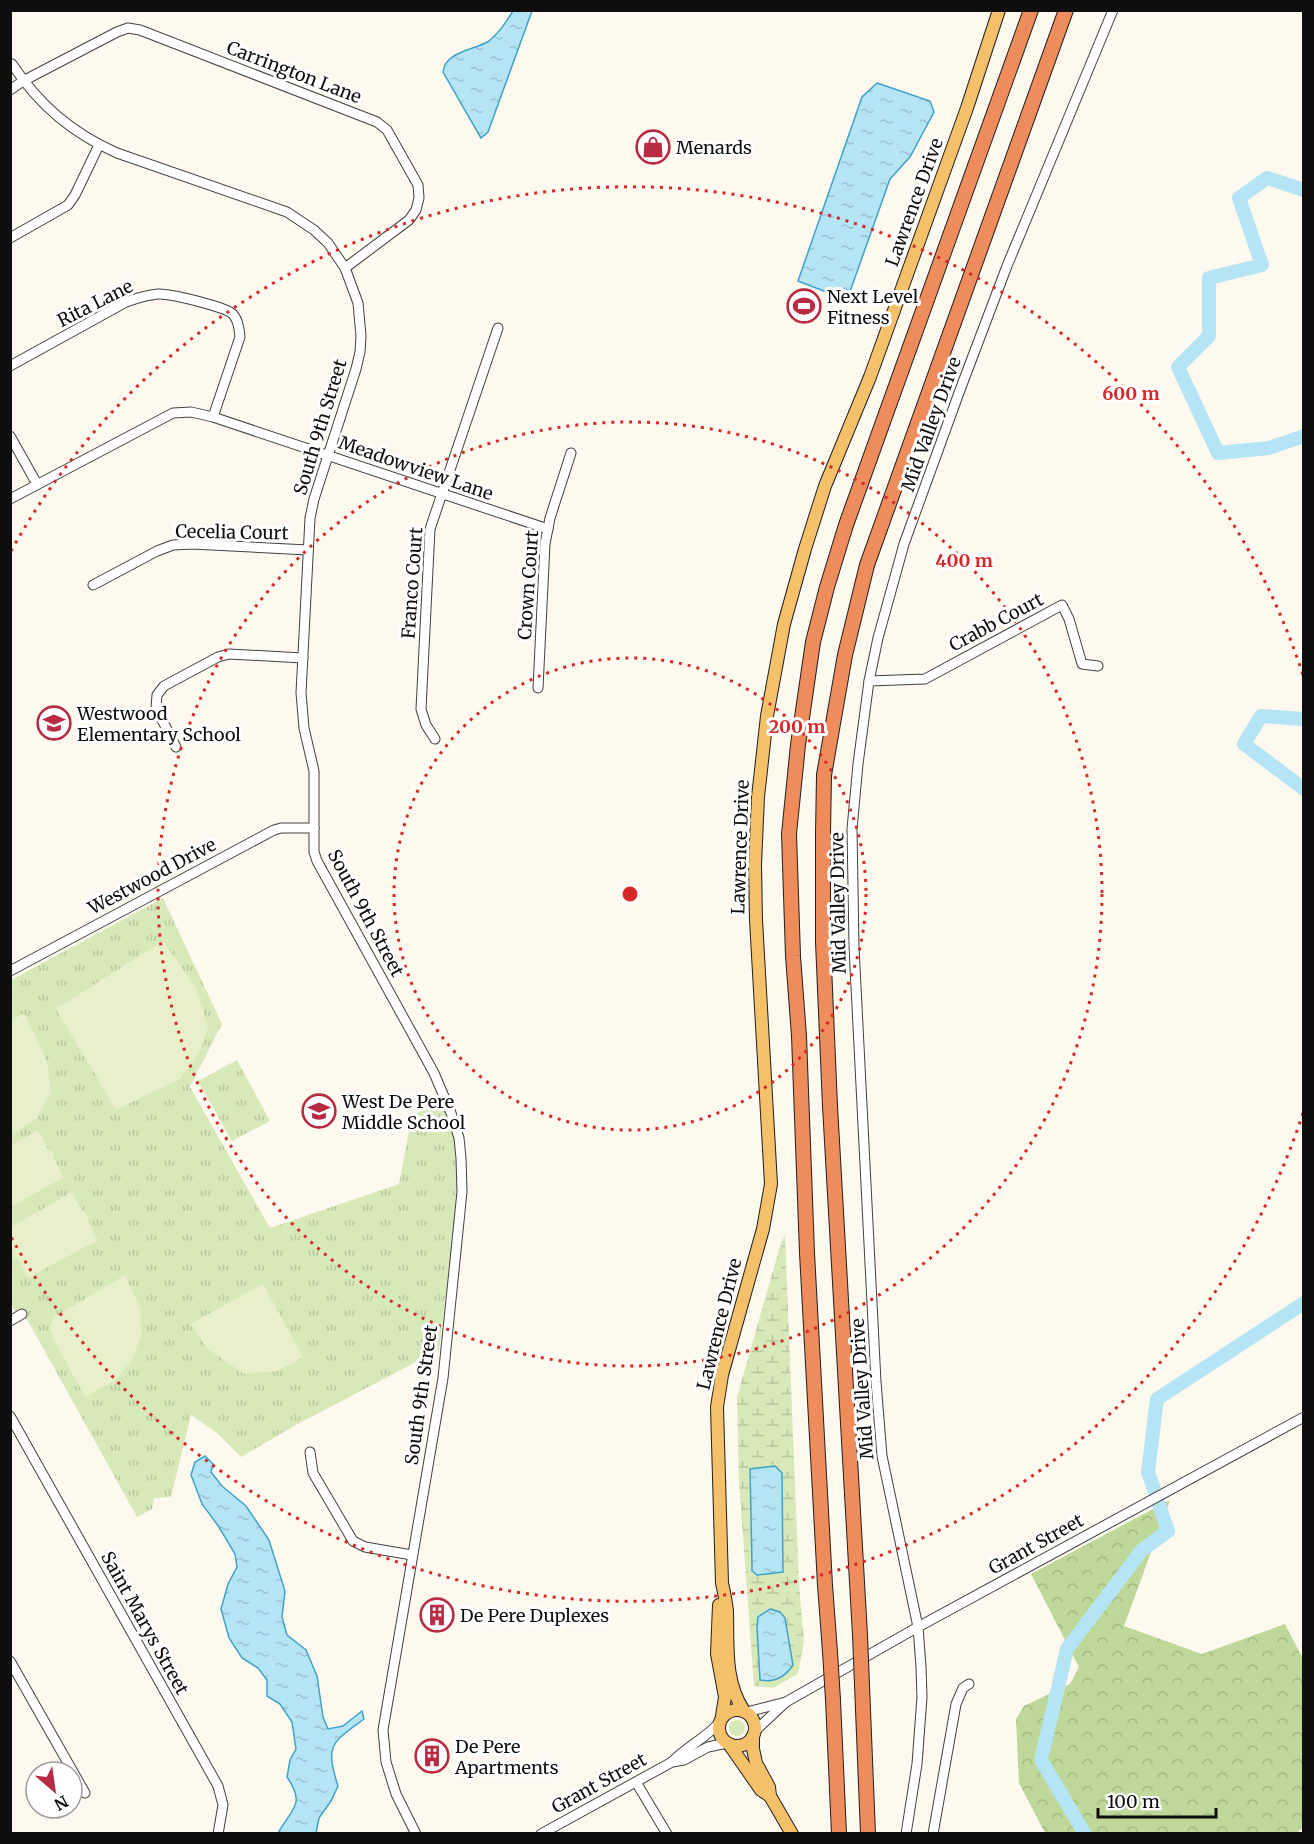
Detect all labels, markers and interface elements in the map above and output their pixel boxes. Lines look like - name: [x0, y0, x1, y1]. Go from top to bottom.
- street label: Carrington Lane: [223, 36, 365, 108]
- shop icon: Menards: [635, 129, 671, 165]
- street label: Lawrence Drive: [880, 135, 948, 269]
- place label: Menards: [676, 136, 752, 159]
- street label: Rita Lane: [53, 274, 137, 332]
- place label: Next Level Fitness: [827, 285, 919, 329]
- sports icon: Next Level Fitness: [786, 288, 822, 324]
- street label: Mid Valley Drive: [896, 354, 966, 494]
- street label: South 9th Street: [288, 356, 352, 498]
- text: 600 m: [1102, 382, 1160, 405]
- street label: Meadowview Lane: [336, 431, 496, 505]
- street label: Cecelia Court: [175, 520, 289, 544]
- street label: Franco Court: [397, 526, 427, 640]
- street label: Crown Court: [513, 529, 543, 641]
- text: 400 m: [935, 549, 993, 572]
- street label: Crabb Court: [945, 588, 1047, 656]
- place label: Westwood Elementary School: [76, 702, 241, 746]
- school or university icon: Westwood Elementary School: [36, 705, 72, 741]
- text: 200 m: [769, 715, 825, 738]
- street label: Lawrence Drive: [726, 779, 754, 915]
- street label: Mid Valley Drive: [825, 832, 851, 974]
- street label: Westwood Drive: [83, 833, 220, 920]
- street label: South 9th Street: [323, 845, 409, 981]
- centre of rings: [620, 884, 640, 904]
- place label: West De Pere Middle School: [341, 1090, 466, 1134]
- school or university icon: West De Pere Middle School: [301, 1093, 337, 1129]
- street label: Lawrence Drive: [692, 1256, 746, 1392]
- street label: Mid Valley Drive: [846, 1318, 878, 1460]
- street label: South 9th Street: [400, 1324, 442, 1466]
- street label: Grant Street: [985, 1509, 1087, 1579]
- street label: Saint Marys Street: [96, 1547, 194, 1699]
- building icon: De Pere Duplexes: [419, 1597, 455, 1633]
- place label: De Pere Duplexes: [460, 1604, 609, 1627]
- place label: De Pere Apartments: [454, 1735, 559, 1779]
- building icon: De Pere Apartments: [414, 1738, 450, 1774]
- street label: Grant Street: [548, 1748, 650, 1818]
- north arrow: [24, 1760, 84, 1820]
- scale bar: [1098, 1781, 1216, 1819]
- text: 100 m: [1107, 1790, 1160, 1813]
- text: N: [51, 1791, 72, 1815]

